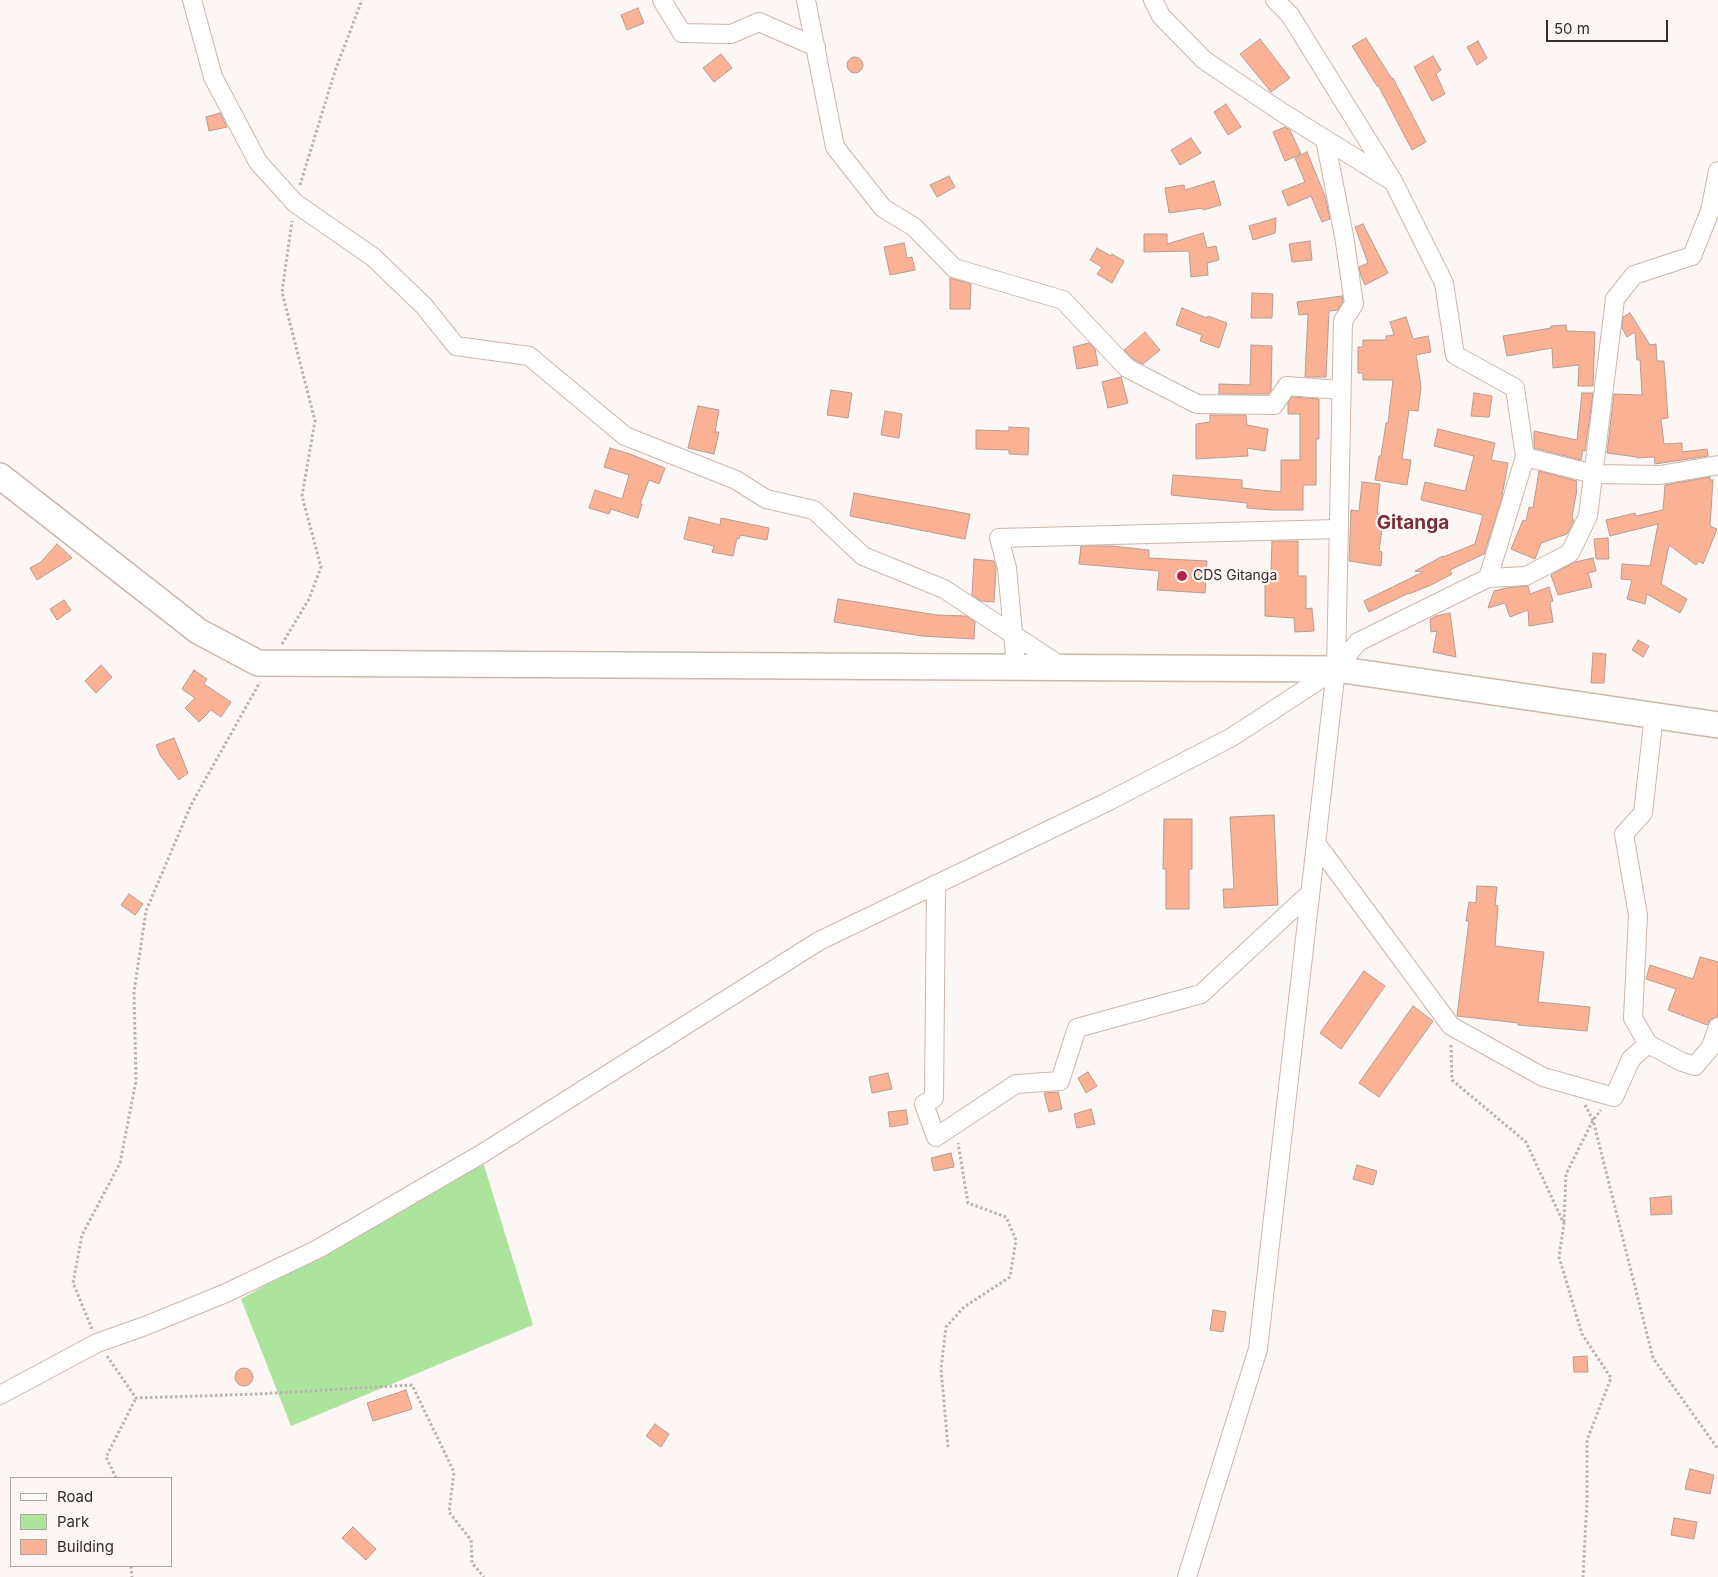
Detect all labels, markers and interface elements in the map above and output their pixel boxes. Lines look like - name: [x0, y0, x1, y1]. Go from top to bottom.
- scale bar: [1548, 10, 1670, 42]
- text: 50 m: [1554, 19, 1590, 38]
- district label: Gitanga: [1377, 512, 1449, 534]
- place label: CDS Gitanga: [1193, 568, 1277, 584]
- marker: CDS Gitanga: [1175, 569, 1189, 583]
- legend: [10, 1477, 172, 1567]
- text: Road: [57, 1487, 93, 1506]
- text: Park: [57, 1512, 89, 1531]
- text: Building: [57, 1537, 114, 1556]

